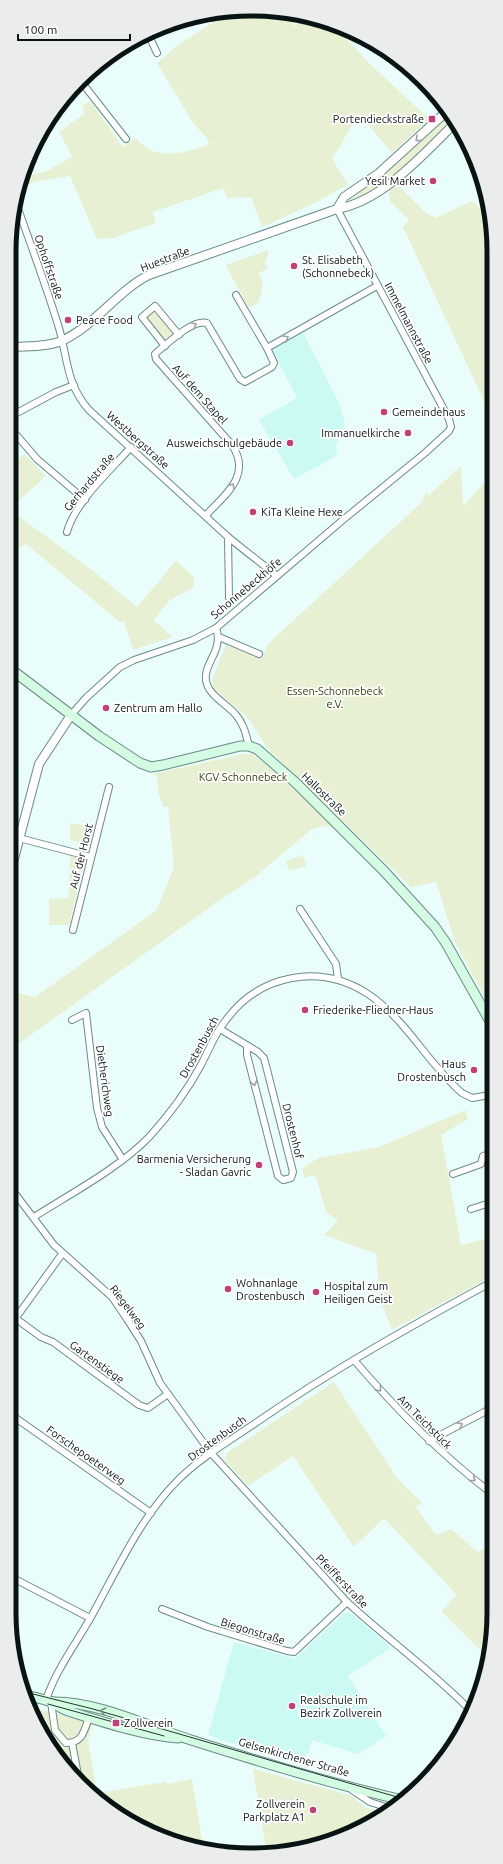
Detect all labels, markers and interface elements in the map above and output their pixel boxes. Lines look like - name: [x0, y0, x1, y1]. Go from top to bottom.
- scale bar: [18, 16, 130, 42]
- text: 100 m: [24, 23, 57, 36]
- place label: Portendieckstraße: [333, 113, 424, 125]
- marker: Portendieckstraße: [427, 114, 437, 124]
- one-way arrow: [415, 134, 423, 142]
- place label: Yesil Market: [365, 175, 426, 187]
- marker: Yesil Market: [428, 176, 438, 186]
- street label: Ophoffstraße: [32, 233, 66, 301]
- street label: Huestraße: [139, 244, 191, 274]
- place label: St. Elisabeth (Schonnebeck): [302, 254, 374, 280]
- marker: St. Elisabeth (Schonnebeck): [289, 261, 299, 271]
- street label: Immelmannstraße: [383, 280, 435, 366]
- place label: Peace Food: [76, 314, 133, 326]
- marker: Peace Food: [63, 315, 73, 325]
- one-way arrow: [190, 322, 197, 330]
- one-way arrow: [282, 335, 289, 342]
- street label: Auf dem Stapel: [170, 362, 230, 426]
- place label: Gemeindehaus: [392, 406, 466, 418]
- marker: Gemeindehaus: [379, 407, 389, 417]
- street label: Westbergstraße: [104, 409, 172, 471]
- place label: Immanuelkirche: [321, 427, 400, 439]
- marker: Immanuelkirche: [403, 428, 413, 438]
- place label: Ausweichschulgebäude: [167, 437, 282, 449]
- marker: Ausweichschulgebäude: [285, 438, 295, 448]
- street label: Gerhardstraße: [61, 451, 117, 513]
- one-way arrow: [227, 484, 234, 491]
- place label: KiTa Kleine Hexe: [261, 506, 343, 518]
- marker: KiTa Kleine Hexe: [248, 507, 258, 517]
- street label: Schonnebeckhöfe: [208, 555, 284, 621]
- park label: Essen-Schonnebeck e.V.: [287, 685, 384, 710]
- place label: Zentrum am Hallo: [114, 702, 203, 714]
- marker: Zentrum am Hallo: [101, 703, 111, 713]
- street label: Hallostraße: [299, 770, 349, 818]
- park label: KGV Schonnebeck: [199, 771, 288, 783]
- street label: Auf der Horst: [67, 822, 95, 890]
- place label: Friederike-Fliedner-Haus: [313, 1004, 433, 1016]
- marker: Friederike-Fliedner-Haus: [300, 1005, 310, 1015]
- street label: Drostenbusch: [177, 1014, 221, 1080]
- street label: Dietherichweg: [94, 1044, 116, 1118]
- place label: Haus Drostenbusch: [397, 1058, 466, 1083]
- marker: Haus Drostenbusch: [469, 1065, 479, 1075]
- one-way arrow: [249, 1080, 258, 1087]
- street label: Drostenhof: [280, 1102, 306, 1161]
- place label: Barmenia Versicherung - Sladan Gavric: [137, 1153, 251, 1178]
- marker: Barmenia Versicherung - Sladan Gavric: [254, 1160, 264, 1170]
- place label: Wohnanlage Drostenbusch: [236, 1277, 305, 1302]
- place label: Hospital zum Heiligen Geist: [324, 1280, 393, 1305]
- street label: Riegelweg: [108, 1283, 148, 1331]
- marker: Wohnanlage Drostenbusch: [223, 1284, 233, 1294]
- marker: Hospital zum Heiligen Geist: [311, 1287, 321, 1297]
- street label: Gartenstiege: [68, 1338, 126, 1386]
- one-way arrow: [375, 1385, 382, 1392]
- street label: Am Teichstück: [396, 1393, 455, 1452]
- street label: Drostenbusch: [186, 1413, 248, 1463]
- one-way arrow: [455, 1422, 463, 1430]
- street label: Forschepoeterweg: [44, 1423, 128, 1487]
- one-way arrow: [469, 1474, 476, 1482]
- street label: Pfeifferstraße: [313, 1552, 371, 1610]
- street label: Biegonstraße: [220, 1616, 286, 1646]
- place label: Realschule im Bezirk Zollverein: [300, 1694, 382, 1719]
- marker: Realschule im Bezirk Zollverein: [287, 1701, 297, 1711]
- one-way arrow: [100, 1707, 107, 1716]
- place label: Zollverein: [124, 1717, 173, 1729]
- marker: Zollverein: [111, 1718, 121, 1728]
- street label: Gelsenkirchener Straße: [237, 1735, 351, 1779]
- place label: Zollverein Parkplatz A1: [243, 1798, 305, 1823]
- marker: Zollverein Parkplatz A1: [308, 1805, 318, 1815]

